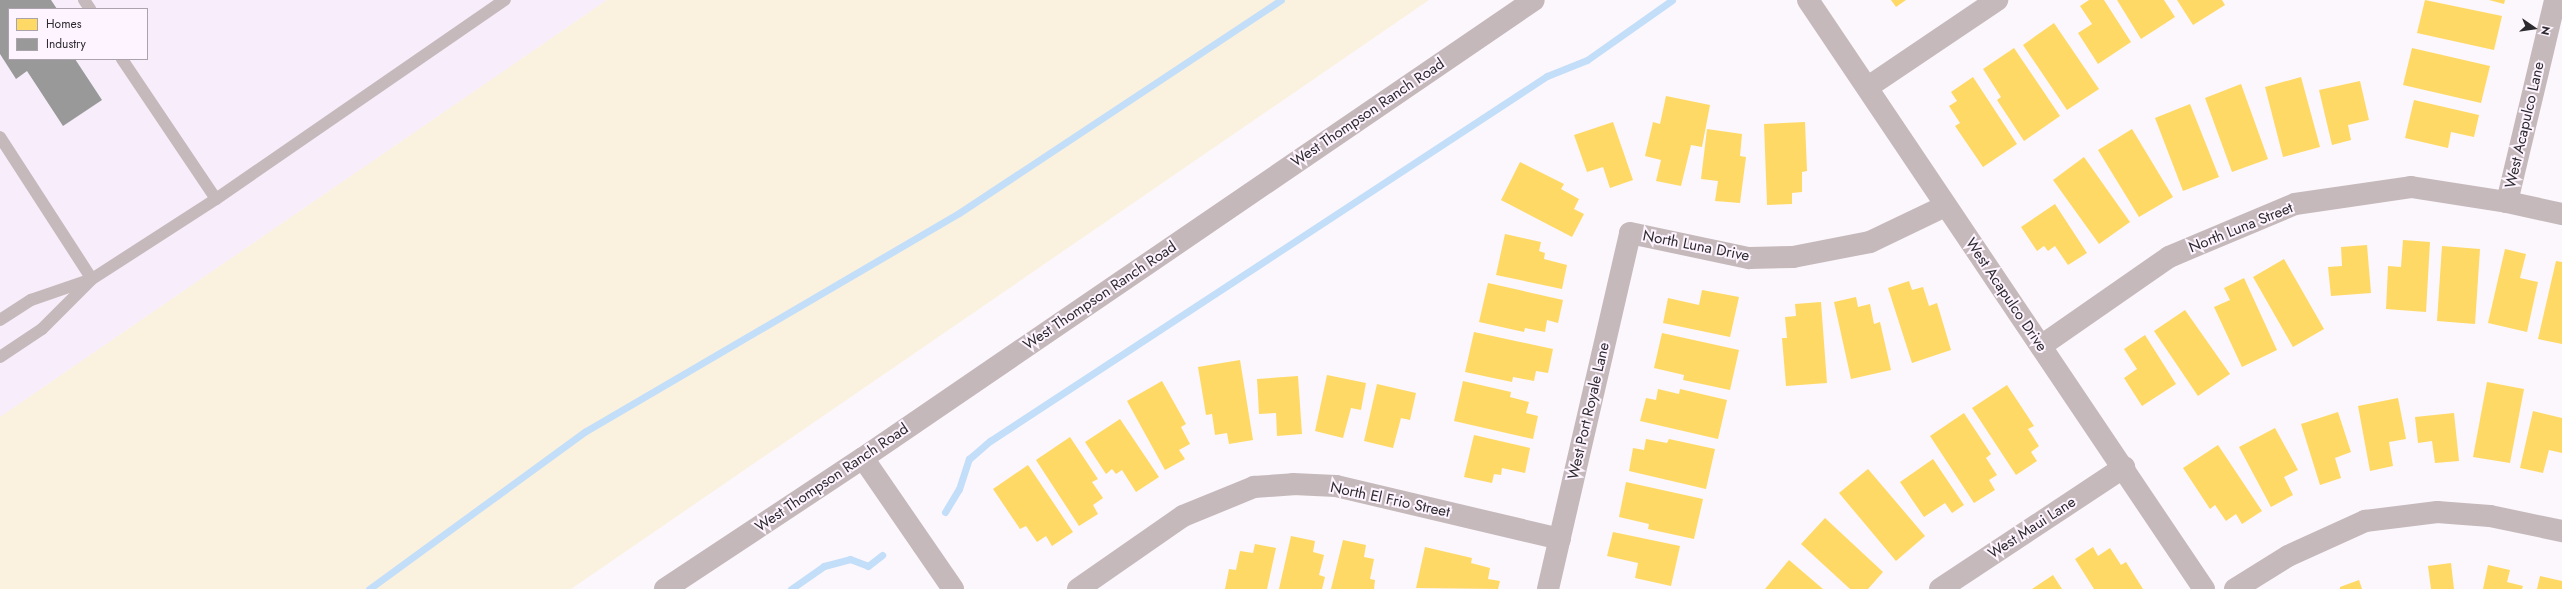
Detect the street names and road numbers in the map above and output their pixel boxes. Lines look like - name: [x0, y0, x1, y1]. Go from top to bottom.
- street label: West Thompson Ranch Road: [1288, 55, 1448, 171]
- street label: West Acapulco Lane: [2502, 60, 2548, 190]
- street label: North Luna Street: [2186, 199, 2296, 257]
- street label: North Luna Drive: [1641, 227, 1751, 265]
- street label: West Acapulco Drive: [1961, 235, 2051, 355]
- street label: West Thompson Ranch Road: [1020, 238, 1180, 354]
- street label: West Port Royale Lane: [1564, 341, 1614, 481]
- street label: West Thompson Ranch Road: [752, 420, 912, 536]
- street label: North El Frio Street: [1329, 479, 1451, 521]
- street label: West Maui Lane: [1985, 493, 2079, 563]

